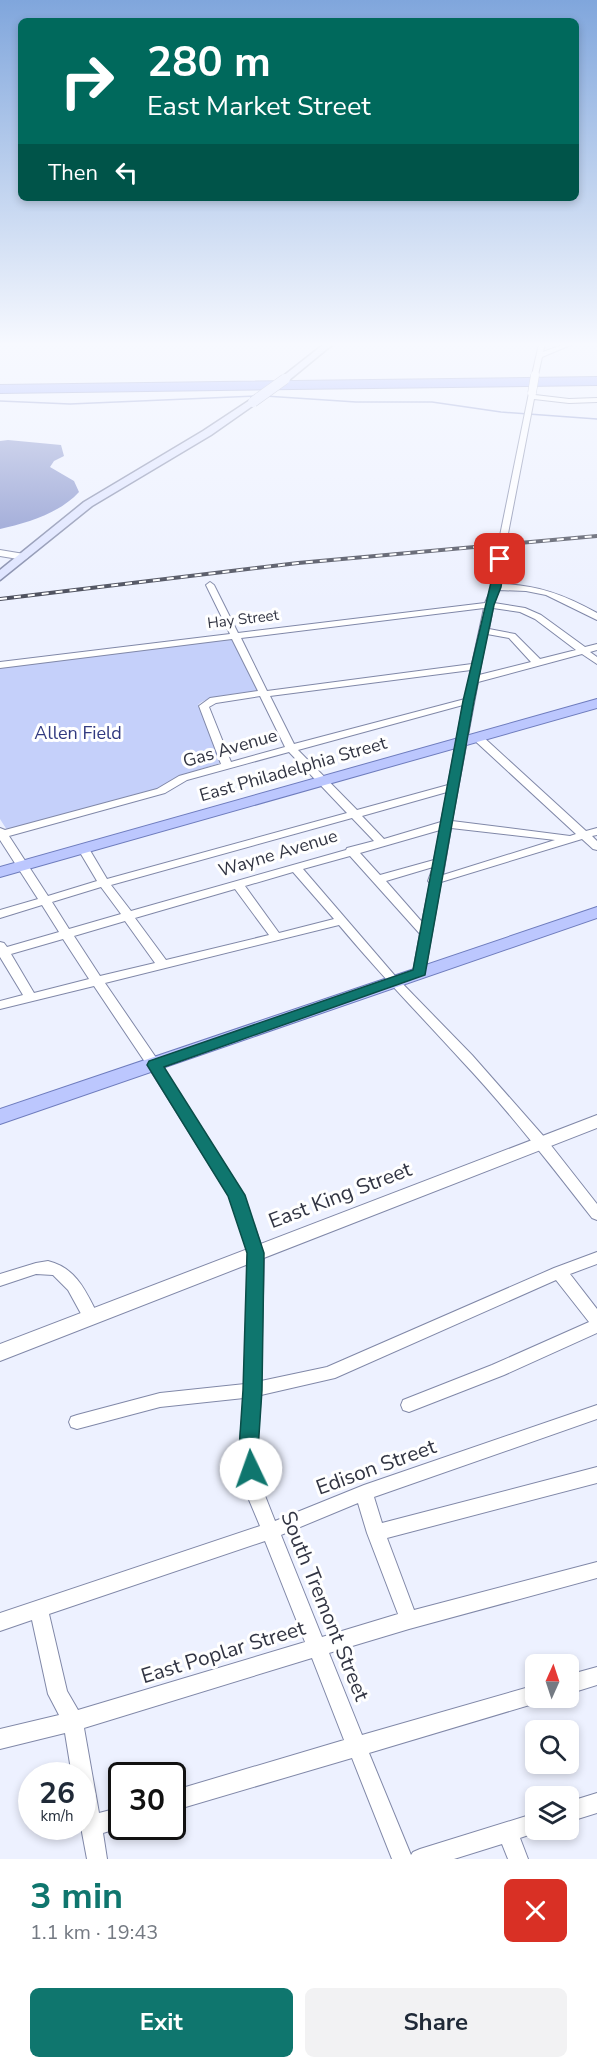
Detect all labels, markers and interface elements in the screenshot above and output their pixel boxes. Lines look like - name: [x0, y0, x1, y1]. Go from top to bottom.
- text: 280 m: [147, 34, 271, 91]
- icon: right: [48, 42, 126, 120]
- text: East Market Street: [147, 88, 371, 125]
- icon: left: [110, 156, 143, 189]
- text: Then: [48, 158, 98, 188]
- pin: [474, 533, 525, 584]
- icon: arrive: [483, 542, 516, 575]
- street label: Hay Street: [206, 605, 281, 633]
- park label: Allen Field: [34, 721, 122, 745]
- street label: Gas Avenue: [180, 723, 280, 773]
- street label: East Philadelphia Street: [197, 731, 390, 807]
- street label: Wayne Avenue: [216, 824, 340, 882]
- street label: East King Street: [265, 1155, 416, 1235]
- street label: Edison Street: [312, 1432, 440, 1502]
- position arrow: [219, 1437, 283, 1501]
- street label: South Tremont Street: [274, 1507, 376, 1706]
- street label: East Poplar Street: [137, 1614, 309, 1690]
- north arrow: [525, 1654, 579, 1708]
- map controls: [525, 1654, 579, 1840]
- button: search: [525, 1720, 579, 1774]
- speed limit sign: 30: [108, 1762, 186, 1840]
- text: 26: [39, 1773, 75, 1814]
- button: layers: [525, 1786, 579, 1840]
- text: km/h: [40, 1806, 74, 1826]
- text: 3 min: [30, 1872, 123, 1921]
- button: close: [504, 1879, 567, 1942]
- text: 1.1 km · 19:43: [30, 1919, 158, 1946]
- button: Exit: [30, 1988, 293, 2057]
- button: Share: [305, 1988, 567, 2057]

